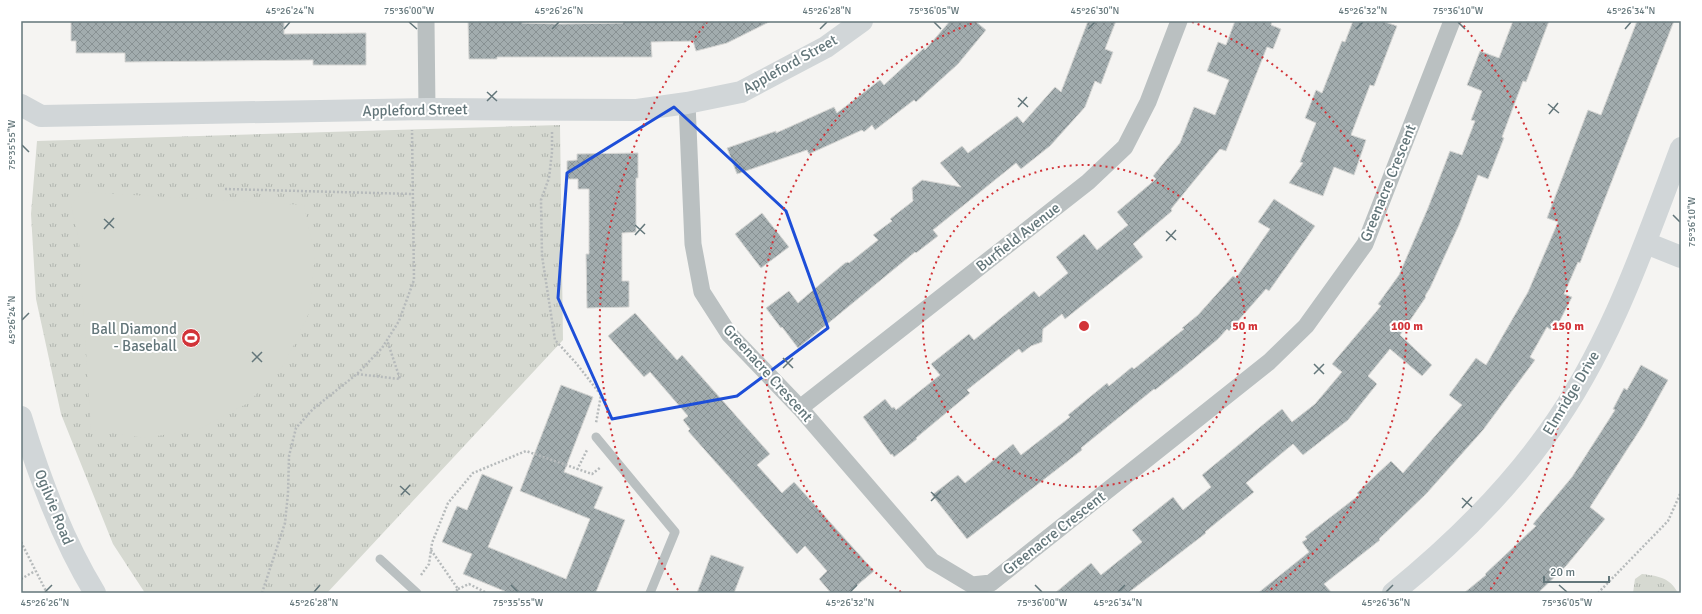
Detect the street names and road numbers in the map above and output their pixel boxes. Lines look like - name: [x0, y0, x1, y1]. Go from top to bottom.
- street label: Appleford Street: [740, 31, 840, 97]
- street label: Appleford Street: [362, 100, 468, 120]
- street label: Greenacre Crescent: [1356, 122, 1420, 244]
- street label: Burfield Avenue: [972, 199, 1064, 275]
- street label: Greenacre Crescent: [719, 321, 817, 425]
- street label: Elmridge Drive: [1539, 348, 1603, 438]
- street label: Ogilvie Road: [31, 467, 77, 547]
- street label: Greenacre Crescent: [999, 487, 1109, 579]

